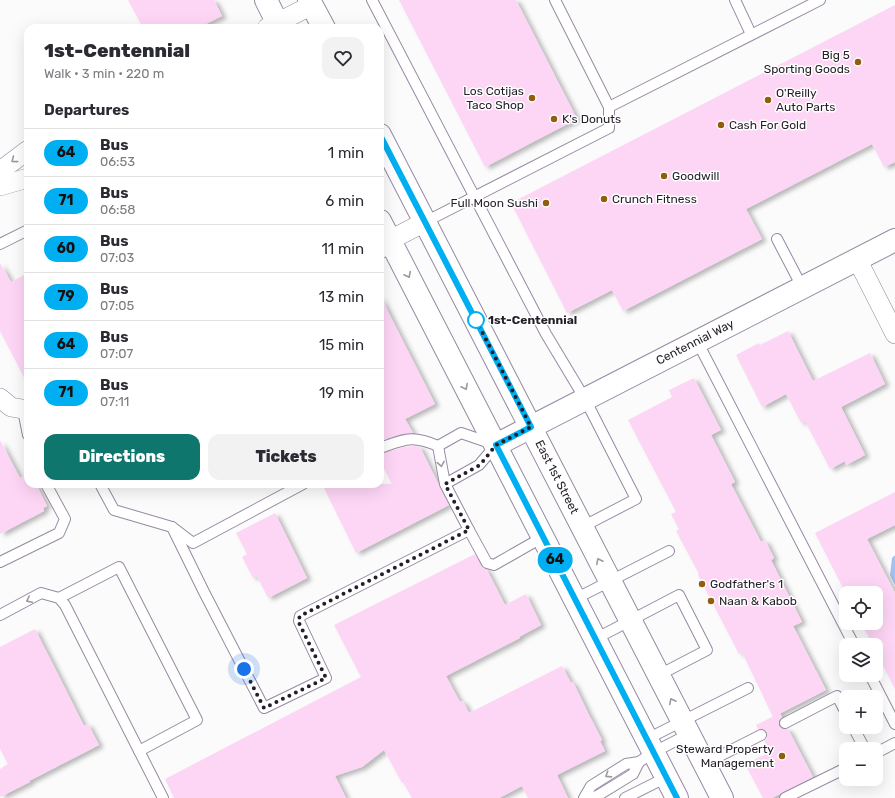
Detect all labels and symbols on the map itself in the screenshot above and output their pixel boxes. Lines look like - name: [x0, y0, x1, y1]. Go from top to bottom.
- place label: Big 5 Sporting Goods: [764, 48, 850, 76]
- marker: Big 5 Sporting Goods: [853, 57, 863, 67]
- place label: Los Cotijas Taco Shop: [463, 84, 524, 112]
- place label: O'Reilly Auto Parts: [776, 86, 835, 114]
- marker: Los Cotijas Taco Shop: [527, 93, 537, 103]
- marker: O'Reilly Auto Parts: [763, 95, 773, 105]
- place label: K's Donuts: [562, 112, 621, 126]
- marker: K's Donuts: [549, 114, 559, 124]
- place label: Cash For Gold: [729, 118, 806, 132]
- marker: Cash For Gold: [716, 120, 726, 130]
- one-way arrow: [11, 155, 18, 163]
- place label: Goodwill: [672, 169, 720, 183]
- marker: Goodwill: [659, 171, 669, 181]
- place label: Crunch Fitness: [612, 192, 697, 206]
- marker: Crunch Fitness: [599, 194, 609, 204]
- place label: Full Moon Sushi: [451, 196, 538, 210]
- marker: Full Moon Sushi: [541, 198, 551, 208]
- one-way arrow: [403, 270, 410, 278]
- marker: 1st-Centennial: [467, 311, 485, 329]
- place label: 1st-Centennial: [488, 313, 577, 327]
- street label: Centennial Way: [654, 316, 737, 368]
- one-way arrow: [461, 382, 468, 390]
- street label: East 1st Street: [532, 438, 582, 517]
- one-way arrow: [437, 461, 445, 467]
- line badge: 64: [537, 547, 573, 573]
- one-way arrow: [597, 557, 604, 565]
- place label: Godfather's 1: [710, 577, 783, 591]
- marker: Godfather's 1: [697, 579, 707, 589]
- place label: Naan & Kabob: [719, 594, 797, 608]
- one-way arrow: [26, 595, 33, 603]
- marker: Naan & Kabob: [706, 596, 716, 606]
- your location: [234, 659, 254, 679]
- one-way arrow: [669, 698, 677, 705]
- place label: Steward Property Management: [676, 742, 774, 770]
- marker: Steward Property Management: [777, 751, 787, 761]
- one-way arrow: [605, 771, 612, 778]

